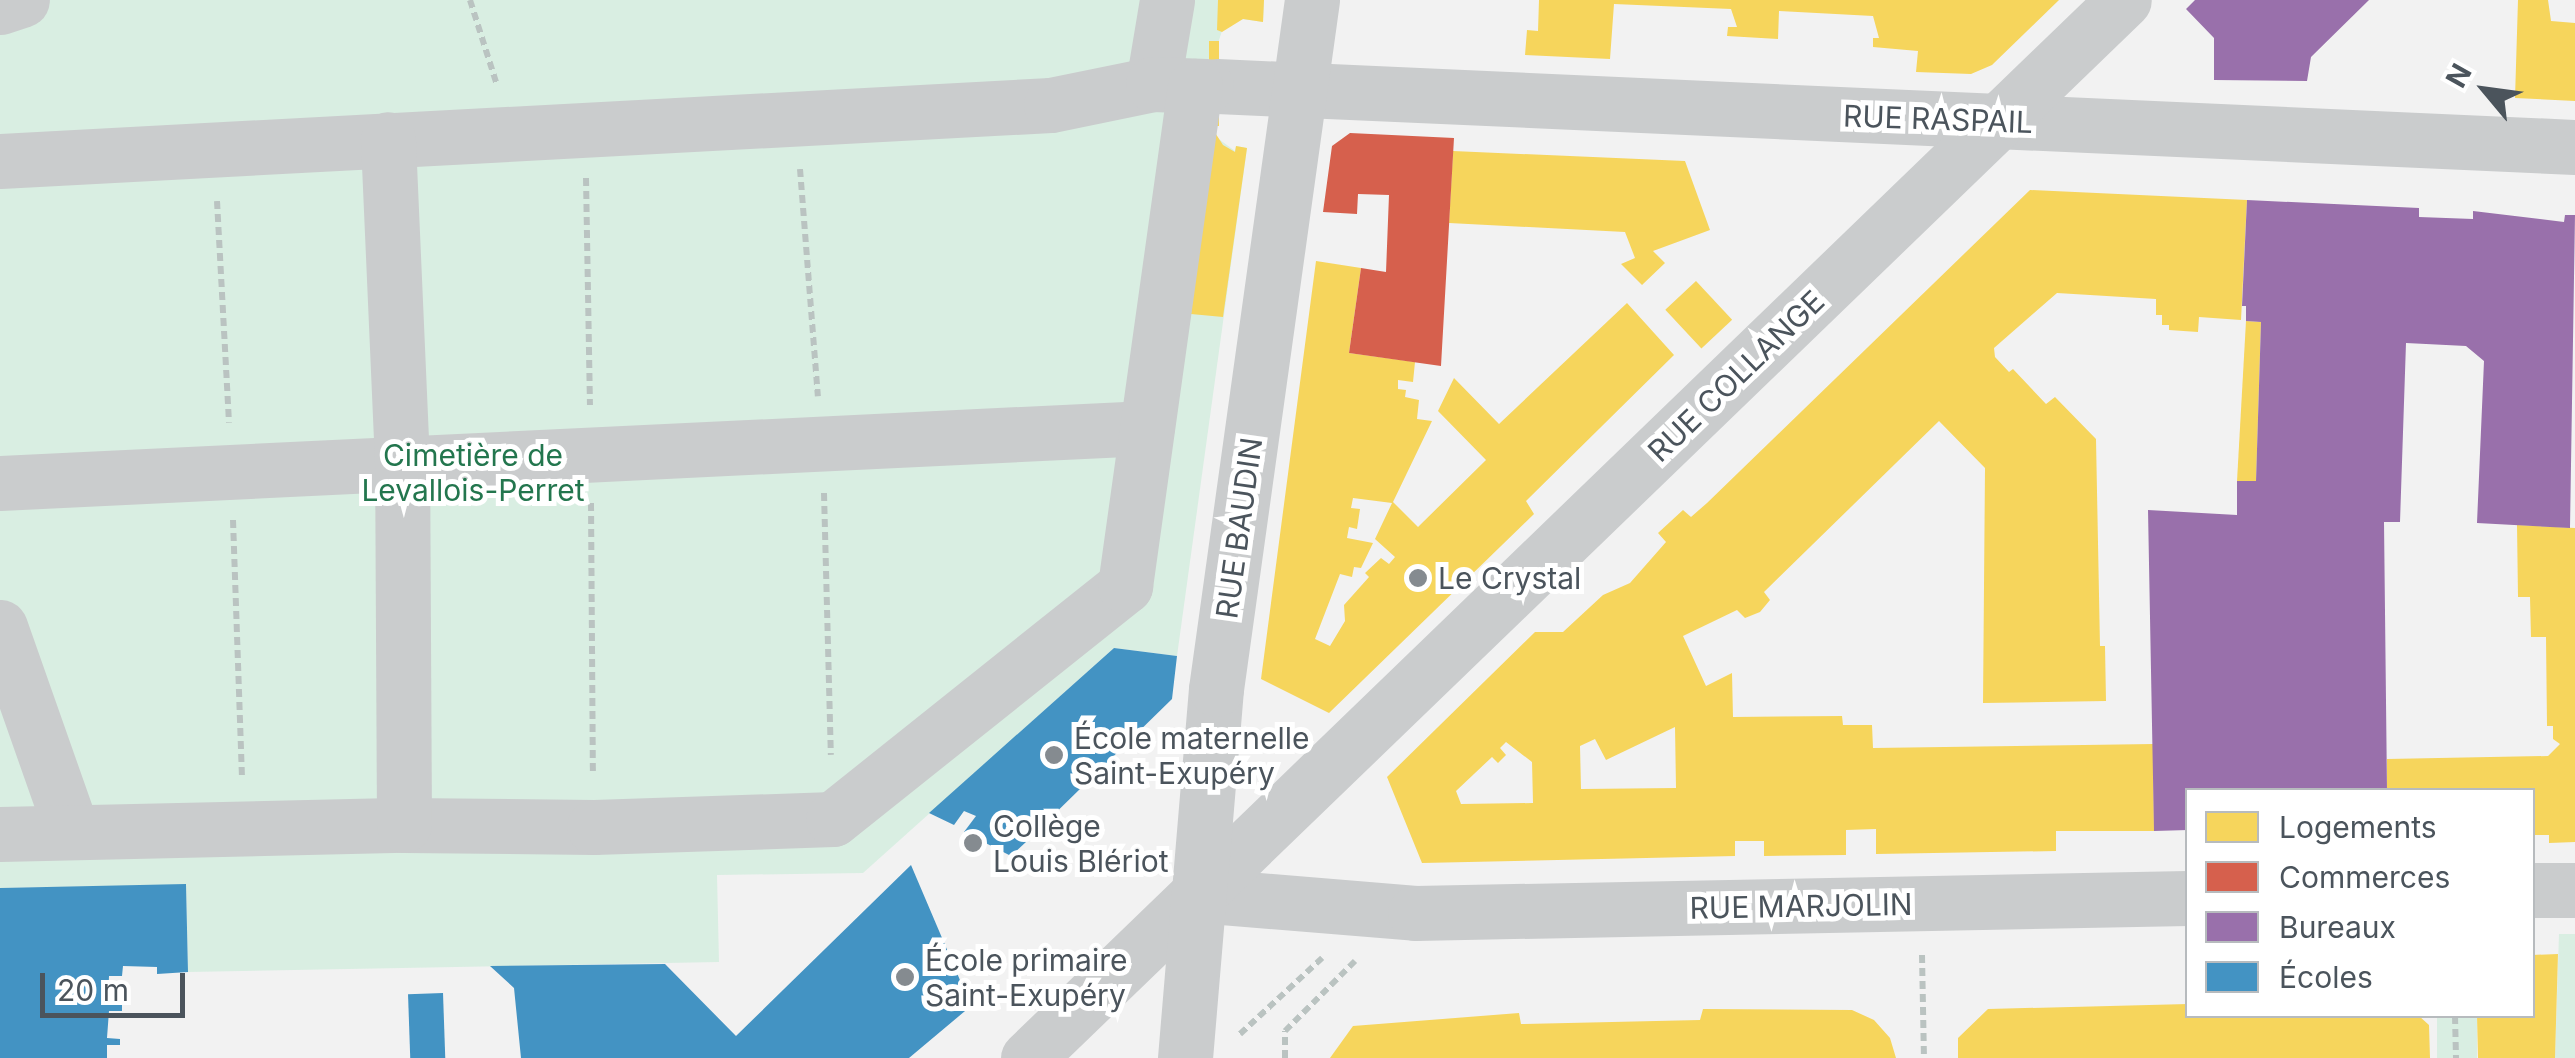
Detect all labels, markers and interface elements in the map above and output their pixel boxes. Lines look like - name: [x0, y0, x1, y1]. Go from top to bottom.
- north arrow: [2435, 40, 2535, 140]
- text: N: [2439, 58, 2479, 93]
- street label: RUE RASPAIL: [1842, 98, 2034, 140]
- street label: RUE COLLANGE: [1641, 283, 1831, 469]
- street label: RUE BAUDIN: [1208, 435, 1270, 621]
- park label: Cimetière de Levallois-Perret: [361, 437, 585, 508]
- place label: Le Crystal: [1438, 560, 1581, 596]
- marker: Le Crystal: [1407, 567, 1429, 589]
- place label: École maternelle Saint-Exupéry: [1074, 720, 1309, 790]
- marker: École maternelle Saint-Exupéry: [1043, 744, 1065, 766]
- legend: [2185, 788, 2535, 1018]
- place label: Collège Louis Blériot: [993, 808, 1168, 878]
- text: Logements: [2279, 809, 2437, 845]
- marker: Collège Louis Blériot: [962, 832, 984, 854]
- text: Commerces: [2279, 859, 2450, 895]
- street label: RUE MARJOLIN: [1689, 886, 1913, 926]
- text: Bureaux: [2279, 909, 2396, 945]
- place label: École primaire Saint-Exupéry: [925, 942, 1127, 1012]
- scale bar: [45, 953, 190, 1015]
- text: Écoles: [2279, 959, 2373, 995]
- marker: École primaire Saint-Exupéry: [894, 966, 916, 988]
- text: 20 m: [57, 972, 129, 1008]

